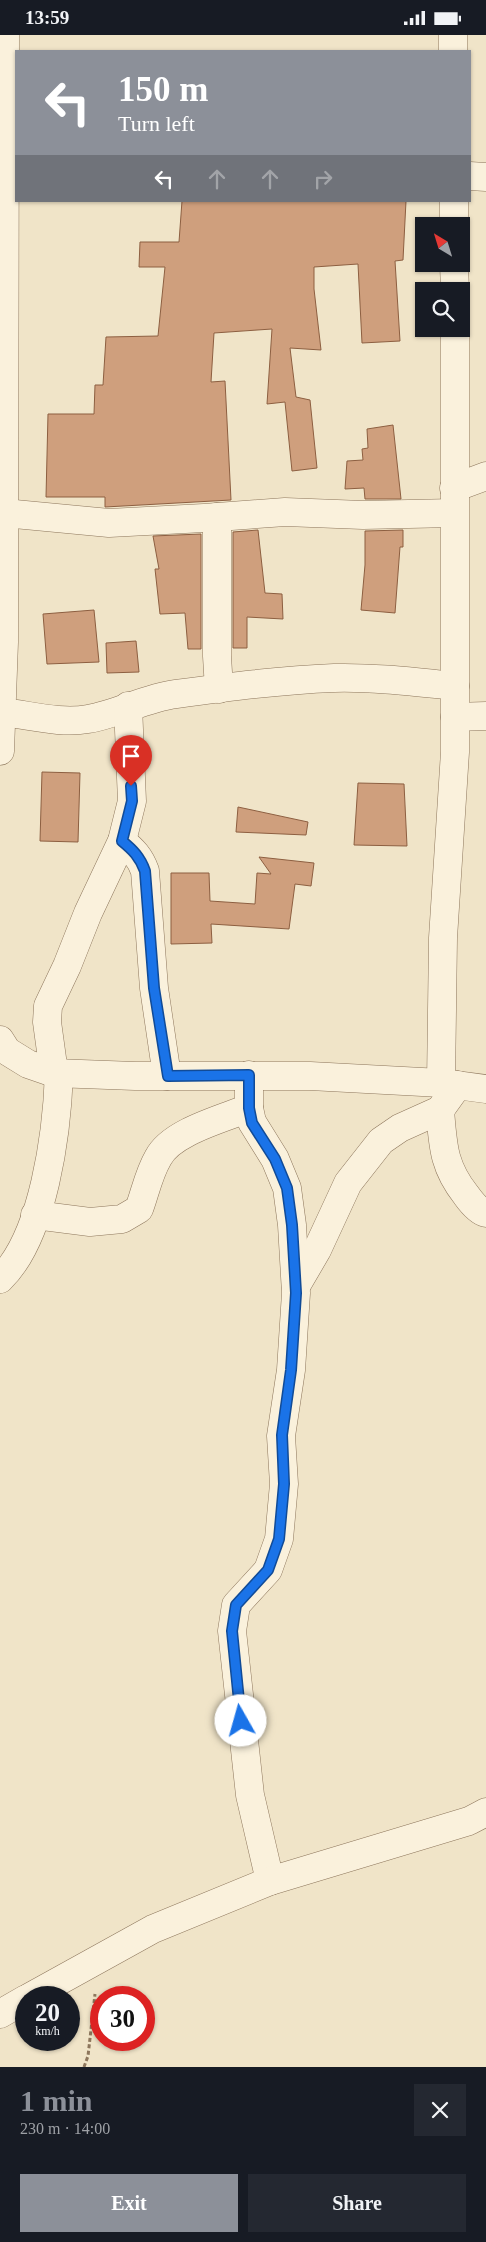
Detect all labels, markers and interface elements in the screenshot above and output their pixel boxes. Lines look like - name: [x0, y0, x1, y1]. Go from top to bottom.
- text: 13:59: [25, 7, 69, 28]
- icon: left: [35, 70, 100, 135]
- text: 150 m: [118, 70, 208, 109]
- text: Turn left: [118, 111, 195, 136]
- icon: left: [150, 165, 178, 193]
- icon: ahead: [203, 165, 231, 193]
- icon: ahead: [256, 165, 284, 193]
- icon: right: [309, 165, 337, 193]
- north arrow: [415, 217, 470, 273]
- map controls: [415, 217, 470, 337]
- button: search: [415, 282, 470, 337]
- pin: [110, 735, 152, 786]
- icon: arrive: [117, 742, 145, 770]
- position arrow: [214, 1694, 266, 1746]
- speed limit sign: 30: [90, 1986, 155, 2051]
- text: 20: [35, 1999, 60, 2026]
- text: km/h: [35, 2024, 60, 2038]
- text: 1 min: [20, 2084, 93, 2117]
- button: close: [414, 2084, 466, 2136]
- text: 230 m · 14:00: [20, 2120, 110, 2137]
- button: Exit: [20, 2174, 238, 2232]
- button: Share: [248, 2174, 466, 2232]

